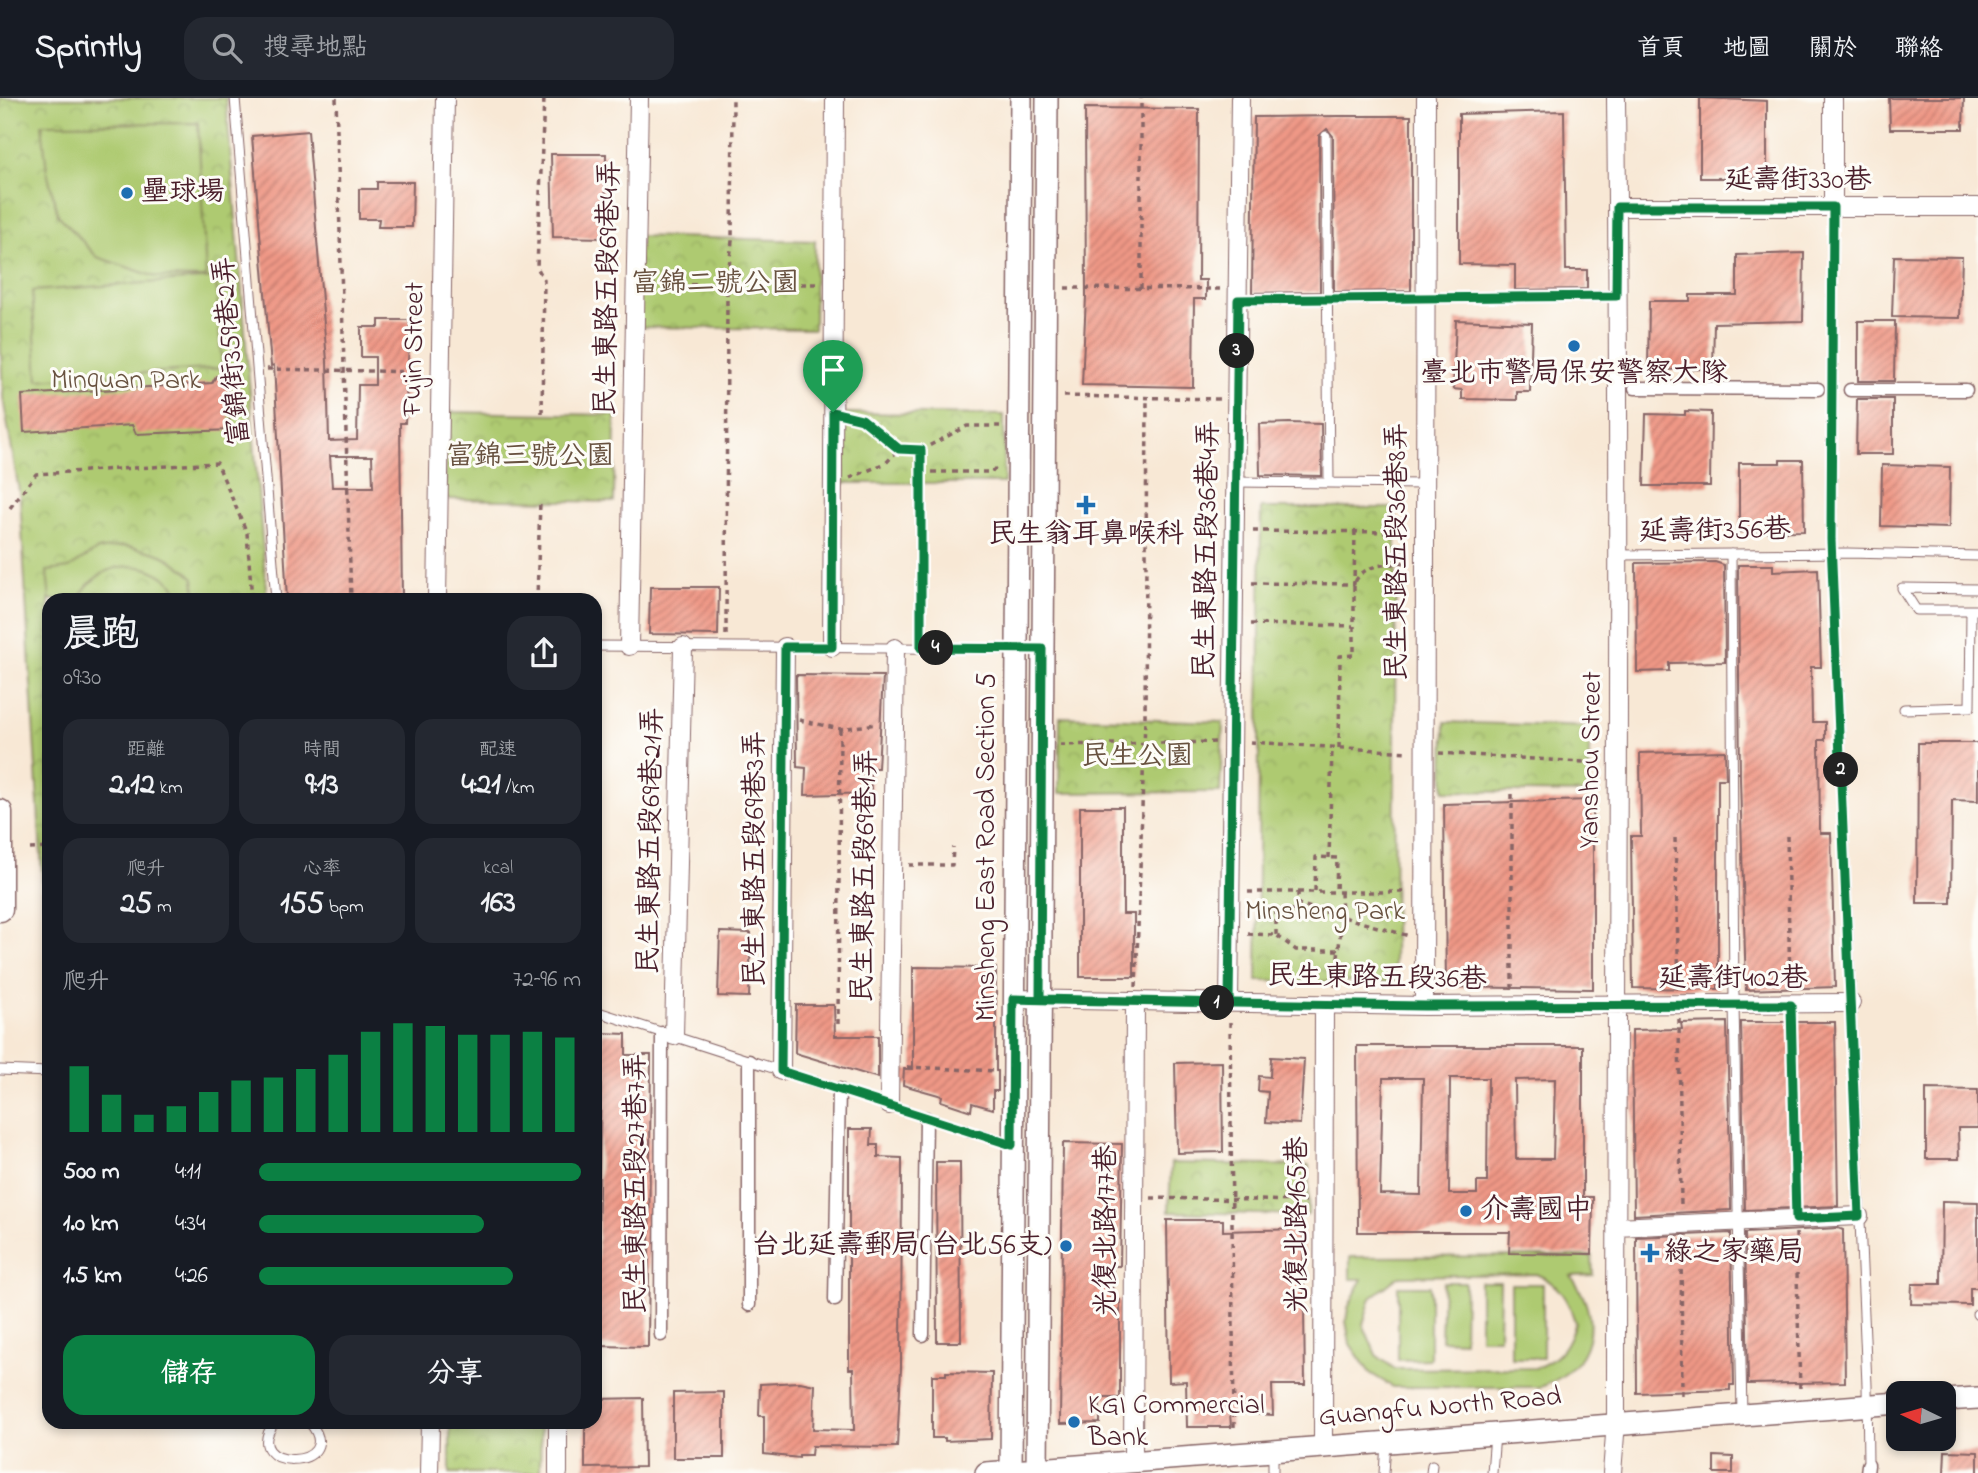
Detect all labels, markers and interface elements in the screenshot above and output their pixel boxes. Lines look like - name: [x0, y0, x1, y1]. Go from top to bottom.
- search box: [184, 17, 674, 80]
- text: Sprintly: [35, 24, 142, 72]
- icon: search: [208, 29, 246, 67]
- text: 搜尋地點: [264, 30, 368, 68]
- text: 首頁: [1637, 32, 1685, 67]
- text: 地圖: [1723, 32, 1771, 67]
- text: 關於: [1809, 32, 1857, 67]
- text: 聯絡: [1895, 32, 1943, 67]
- street label: 民生東路五段69巷4弄: [586, 160, 632, 416]
- street label: 延壽街330巷: [1724, 161, 1873, 202]
- place label: 壘球場: [141, 173, 225, 214]
- marker: 壘球場: [119, 185, 135, 201]
- street label: 富錦街359巷2弄: [204, 255, 262, 447]
- park label: 富錦二號公園: [631, 264, 799, 305]
- street label: Fujin Street: [393, 282, 437, 417]
- pin: 3: [1220, 334, 1254, 368]
- text: 3: [1233, 337, 1240, 364]
- marker: 臺北市警局保安警察大隊: [1566, 338, 1582, 354]
- pin: [803, 340, 863, 412]
- icon: arrive: [814, 351, 852, 389]
- place label: 臺北市警局保安警察大隊: [1420, 354, 1728, 395]
- park label: Minquan Park: [51, 361, 202, 402]
- street label: 民生東路五段36巷4弄: [1185, 420, 1231, 680]
- street label: 民生東路五段36巷8弄: [1378, 423, 1419, 681]
- park label: 富錦三號公園: [446, 437, 614, 478]
- marker: 民生翁耳鼻喉科: [1076, 495, 1096, 515]
- street label: 延壽街356巷: [1639, 510, 1792, 554]
- place label: 民生翁耳鼻喉科: [988, 515, 1184, 556]
- text: 晨跑: [63, 608, 139, 664]
- button: share: [507, 616, 581, 690]
- pin: 4: [918, 630, 954, 666]
- text: 4: [932, 634, 939, 661]
- text: 09:30: [63, 662, 101, 695]
- street label: Yanshou Street: [1570, 671, 1614, 849]
- street label: Minsheng East Road Section 5: [967, 673, 1008, 1021]
- street label: 民生東路五段69巷21弄: [629, 707, 675, 975]
- street label: 民生東路五段69巷3弄: [736, 731, 777, 987]
- text: 距離: [127, 737, 165, 764]
- text: 時間: [303, 737, 341, 764]
- text: 配速: [479, 737, 517, 764]
- park label: 民生公園: [1081, 737, 1193, 778]
- street label: 民生東路五段69巷1弄: [843, 749, 889, 1003]
- pin: 2: [1824, 752, 1858, 788]
- text: 2: [1836, 756, 1845, 783]
- text: 2.12: [109, 764, 155, 808]
- text: 9:13: [305, 764, 339, 808]
- text: 4:21: [461, 764, 501, 808]
- text: km: [155, 775, 183, 802]
- text: /km: [501, 775, 535, 802]
- text: kcal: [483, 855, 513, 882]
- text: 爬升: [127, 856, 165, 883]
- text: 心率: [303, 856, 341, 883]
- text: 163: [480, 882, 516, 926]
- text: 25: [120, 883, 152, 927]
- text: 155: [280, 883, 324, 927]
- park label: Minsheng Park: [1245, 892, 1406, 933]
- text: m: [152, 894, 172, 921]
- text: bpm: [324, 894, 364, 921]
- street label: 民生東路五段36巷: [1267, 957, 1488, 1001]
- street label: 延壽街402巷: [1658, 959, 1809, 1000]
- text: 72–96 m: [513, 964, 581, 997]
- text: 爬升: [63, 966, 109, 999]
- pin: 1: [1200, 986, 1234, 1020]
- text: 1: [1213, 989, 1220, 1016]
- street label: 民生東路五段27巷7弄: [617, 1054, 658, 1315]
- street label: 光復北路165巷: [1278, 1135, 1319, 1314]
- street label: 光復北路177巷: [1087, 1144, 1128, 1317]
- text: 500 m: [63, 1156, 120, 1189]
- text: 4:11: [175, 1156, 201, 1189]
- place label: 介壽國中: [1480, 1191, 1592, 1232]
- marker: 介壽國中: [1458, 1203, 1474, 1219]
- text: 1.0 km: [63, 1208, 119, 1241]
- text: 4:34: [175, 1208, 205, 1241]
- place label: 台北延壽郵局(台北56支): [752, 1226, 1052, 1267]
- place label: 綠之家藥局: [1664, 1233, 1804, 1274]
- marker: 台北延壽郵局(台北56支): [1058, 1238, 1074, 1254]
- marker: 綠之家藥局: [1642, 1245, 1658, 1261]
- text: 1.5 km: [63, 1260, 122, 1293]
- text: 4:26: [175, 1260, 208, 1293]
- button: 儲存: [63, 1335, 315, 1415]
- button: 分享: [329, 1335, 581, 1415]
- street label: Guangfu North Road: [1317, 1377, 1563, 1439]
- north arrow: [1886, 1381, 1956, 1451]
- map controls: [1886, 1381, 1956, 1451]
- place label: KGI Commercial Bank: [1087, 1386, 1265, 1459]
- marker: KGI Commercial Bank: [1066, 1414, 1082, 1430]

